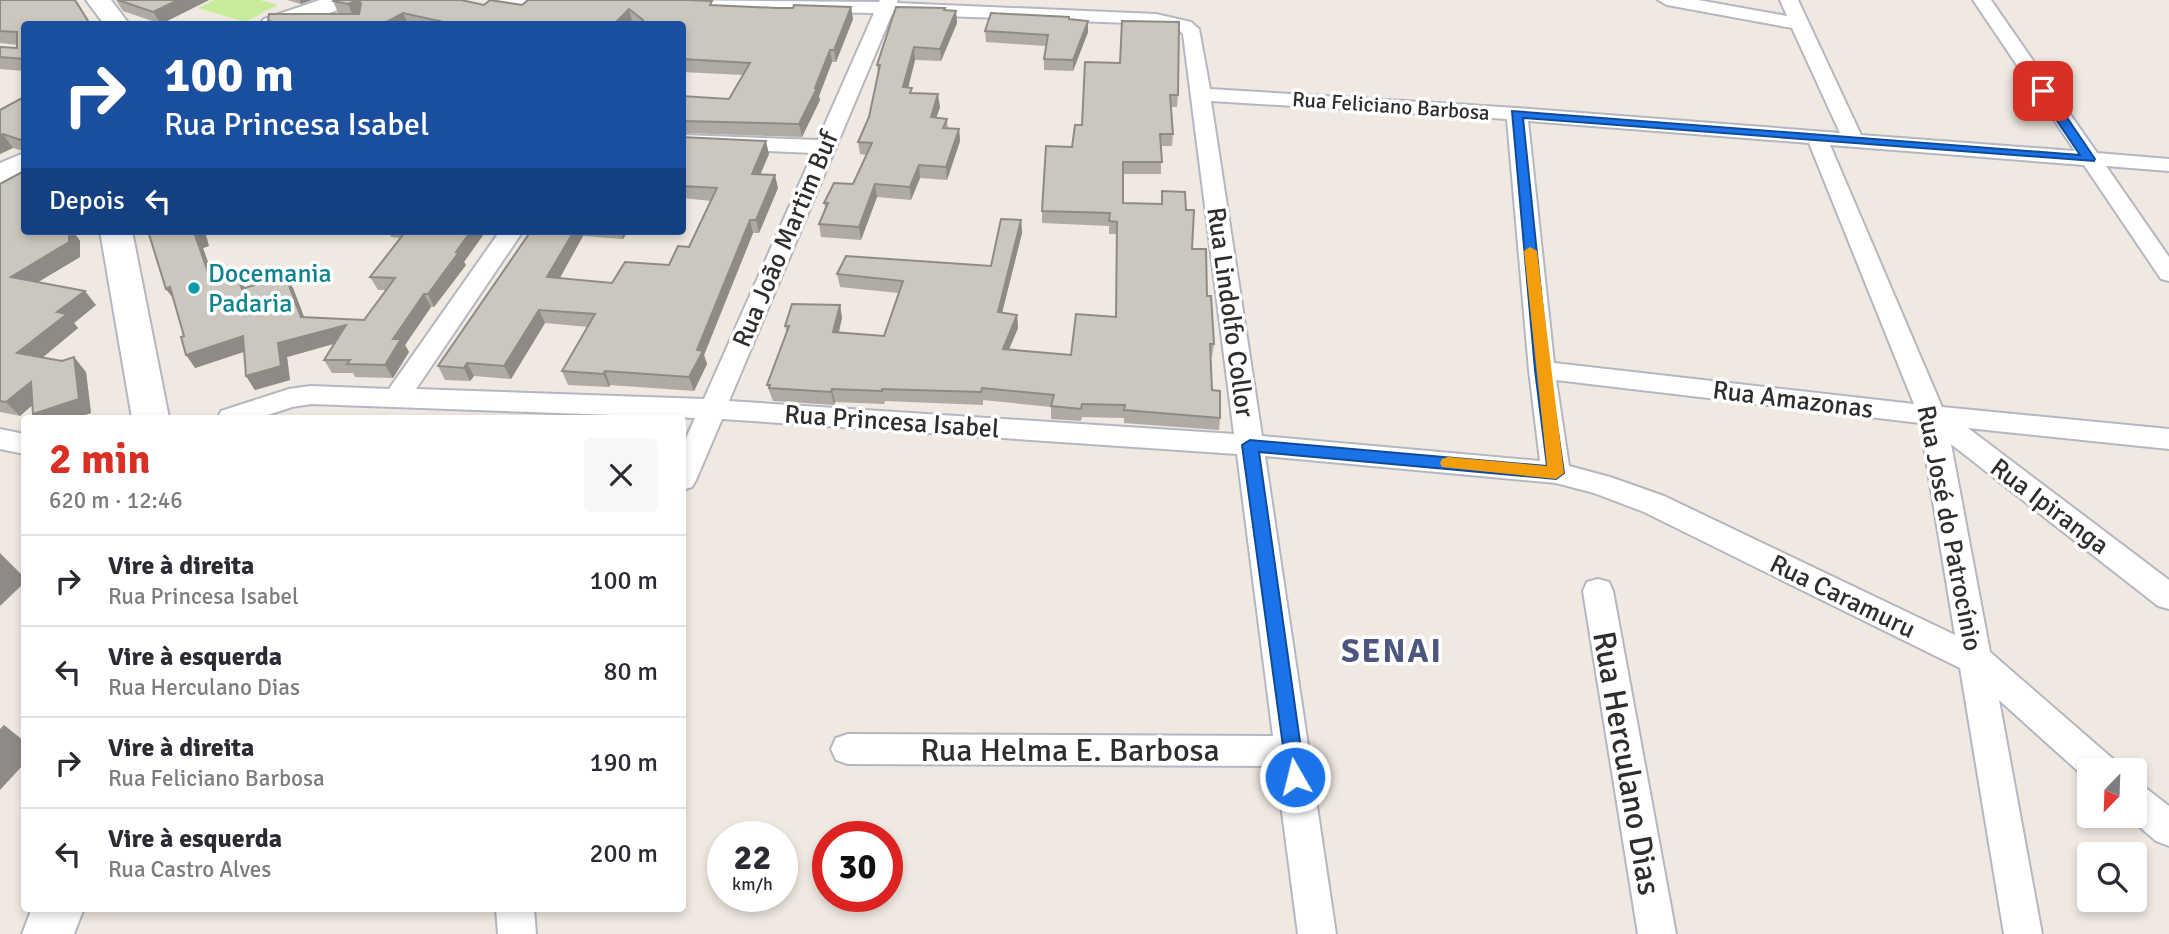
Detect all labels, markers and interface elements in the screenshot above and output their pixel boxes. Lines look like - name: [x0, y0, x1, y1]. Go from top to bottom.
- text: 100 m: [164, 45, 294, 105]
- icon: right: [49, 49, 140, 140]
- pin: [2013, 61, 2073, 121]
- icon: arrive: [2024, 72, 2062, 110]
- street label: Rua Feliciano Barbosa: [1291, 86, 1491, 126]
- text: Rua Princesa Isabel: [164, 105, 430, 144]
- street label: Rua João Martim Buf: [726, 125, 846, 352]
- icon: left: [139, 182, 177, 220]
- text: Depois: [49, 185, 125, 217]
- street label: Rua Lindolfo Collor: [1199, 205, 1261, 420]
- place label: Docemania Padaria: [208, 258, 332, 320]
- marker: Docemania Padaria: [186, 280, 202, 296]
- street label: Rua Amazonas: [1711, 374, 1875, 426]
- street label: Rua Princesa Isabel: [783, 399, 1001, 445]
- street label: Rua José do Patrocínio: [1910, 403, 1989, 654]
- text: 2 min: [49, 434, 150, 485]
- button: close: [584, 438, 658, 512]
- street label: Rua Ipiranga: [1984, 452, 2115, 562]
- text: 620 m · 12:46: [49, 486, 183, 515]
- street label: Rua Caramuru: [1764, 548, 1921, 646]
- text: Vire à direita: [108, 550, 254, 582]
- icon: right: [49, 562, 87, 600]
- text: 100 m: [589, 565, 658, 597]
- text: Rua Princesa Isabel: [108, 582, 299, 611]
- street label: Rua Herculano Dias: [1584, 628, 1669, 898]
- district label: SENAI: [1341, 631, 1443, 672]
- text: Vire à esquerda: [108, 641, 282, 673]
- icon: left: [49, 653, 87, 691]
- text: 80 m: [603, 656, 658, 688]
- text: Rua Herculano Dias: [108, 673, 300, 702]
- street label: Rua Helma E. Barbosa: [920, 731, 1220, 770]
- text: Vire à direita: [108, 732, 254, 764]
- position arrow: [1258, 740, 1332, 814]
- icon: right: [49, 744, 87, 782]
- text: 190 m: [589, 747, 658, 779]
- north arrow: [2077, 758, 2147, 828]
- map controls: [2077, 758, 2147, 912]
- text: Rua Feliciano Barbosa: [108, 764, 325, 793]
- speed limit sign: 30: [812, 821, 903, 912]
- text: Vire à esquerda: [108, 823, 282, 855]
- icon: left: [49, 835, 87, 873]
- text: 22: [734, 836, 771, 879]
- text: 200 m: [589, 838, 658, 870]
- button: search: [2077, 842, 2147, 912]
- text: Rua Castro Alves: [108, 855, 271, 884]
- text: km/h: [732, 873, 773, 895]

